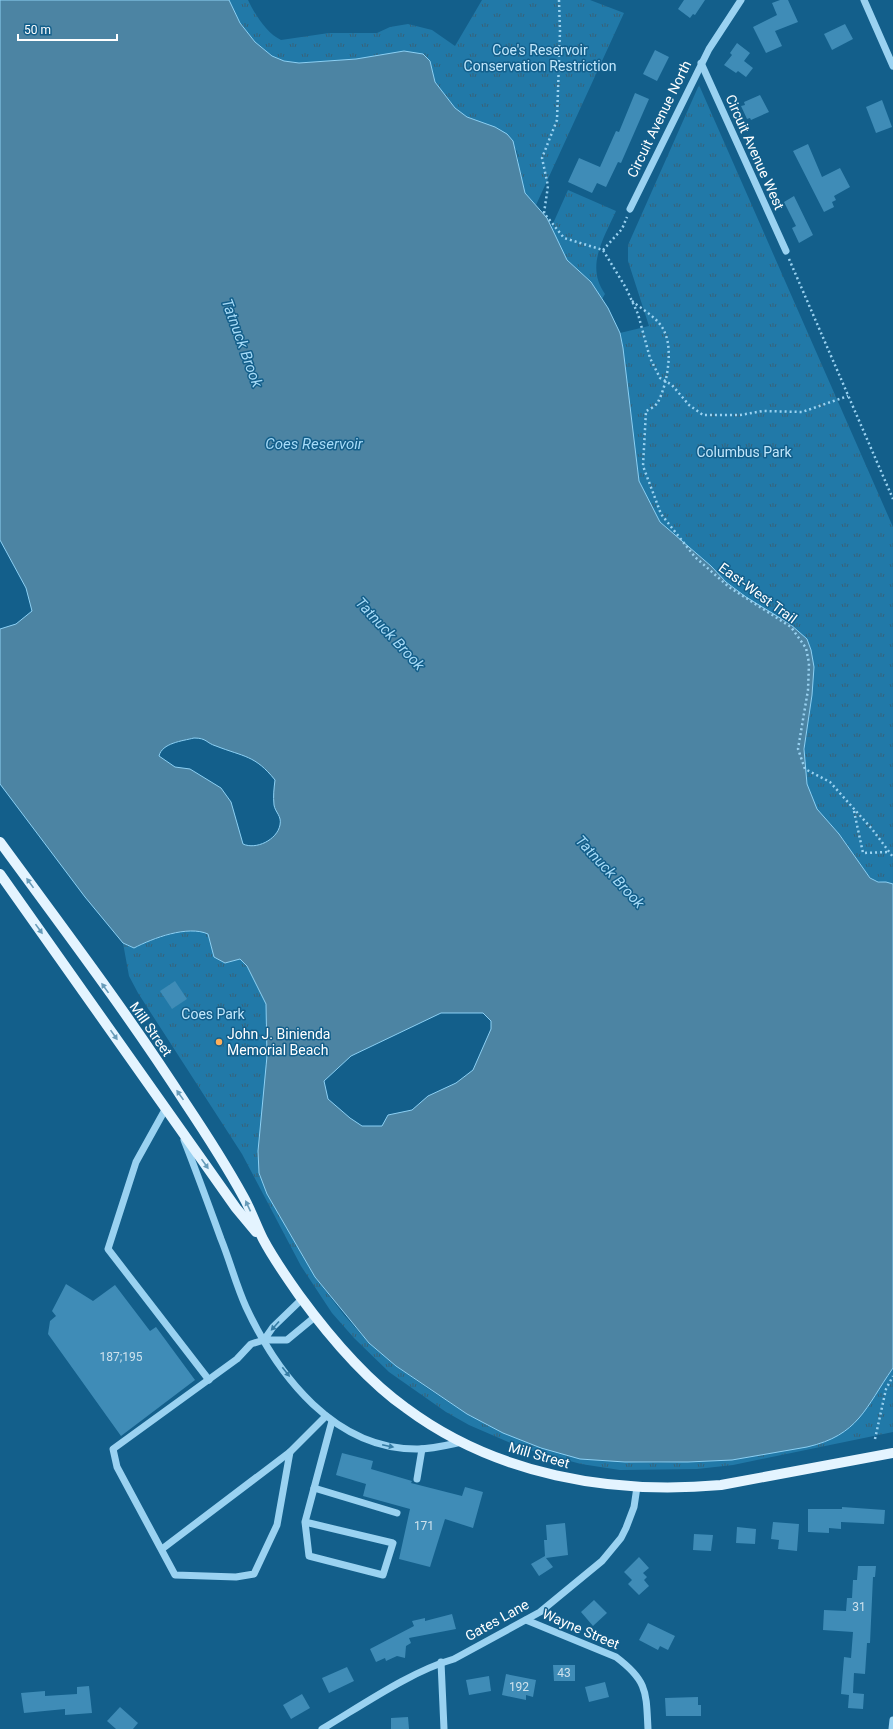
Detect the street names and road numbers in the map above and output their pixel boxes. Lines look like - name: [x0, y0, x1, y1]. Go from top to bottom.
- street label: Circuit Avenue North: [624, 58, 694, 180]
- street label: Circuit Avenue West: [722, 92, 788, 212]
- street label: East-West Trail: [716, 559, 800, 627]
- street label: Mill Street: [126, 999, 176, 1060]
- street label: Mill Street: [507, 1439, 572, 1471]
- street label: Gates Lane: [462, 1596, 532, 1644]
- street label: Wayne Street: [540, 1606, 622, 1653]

